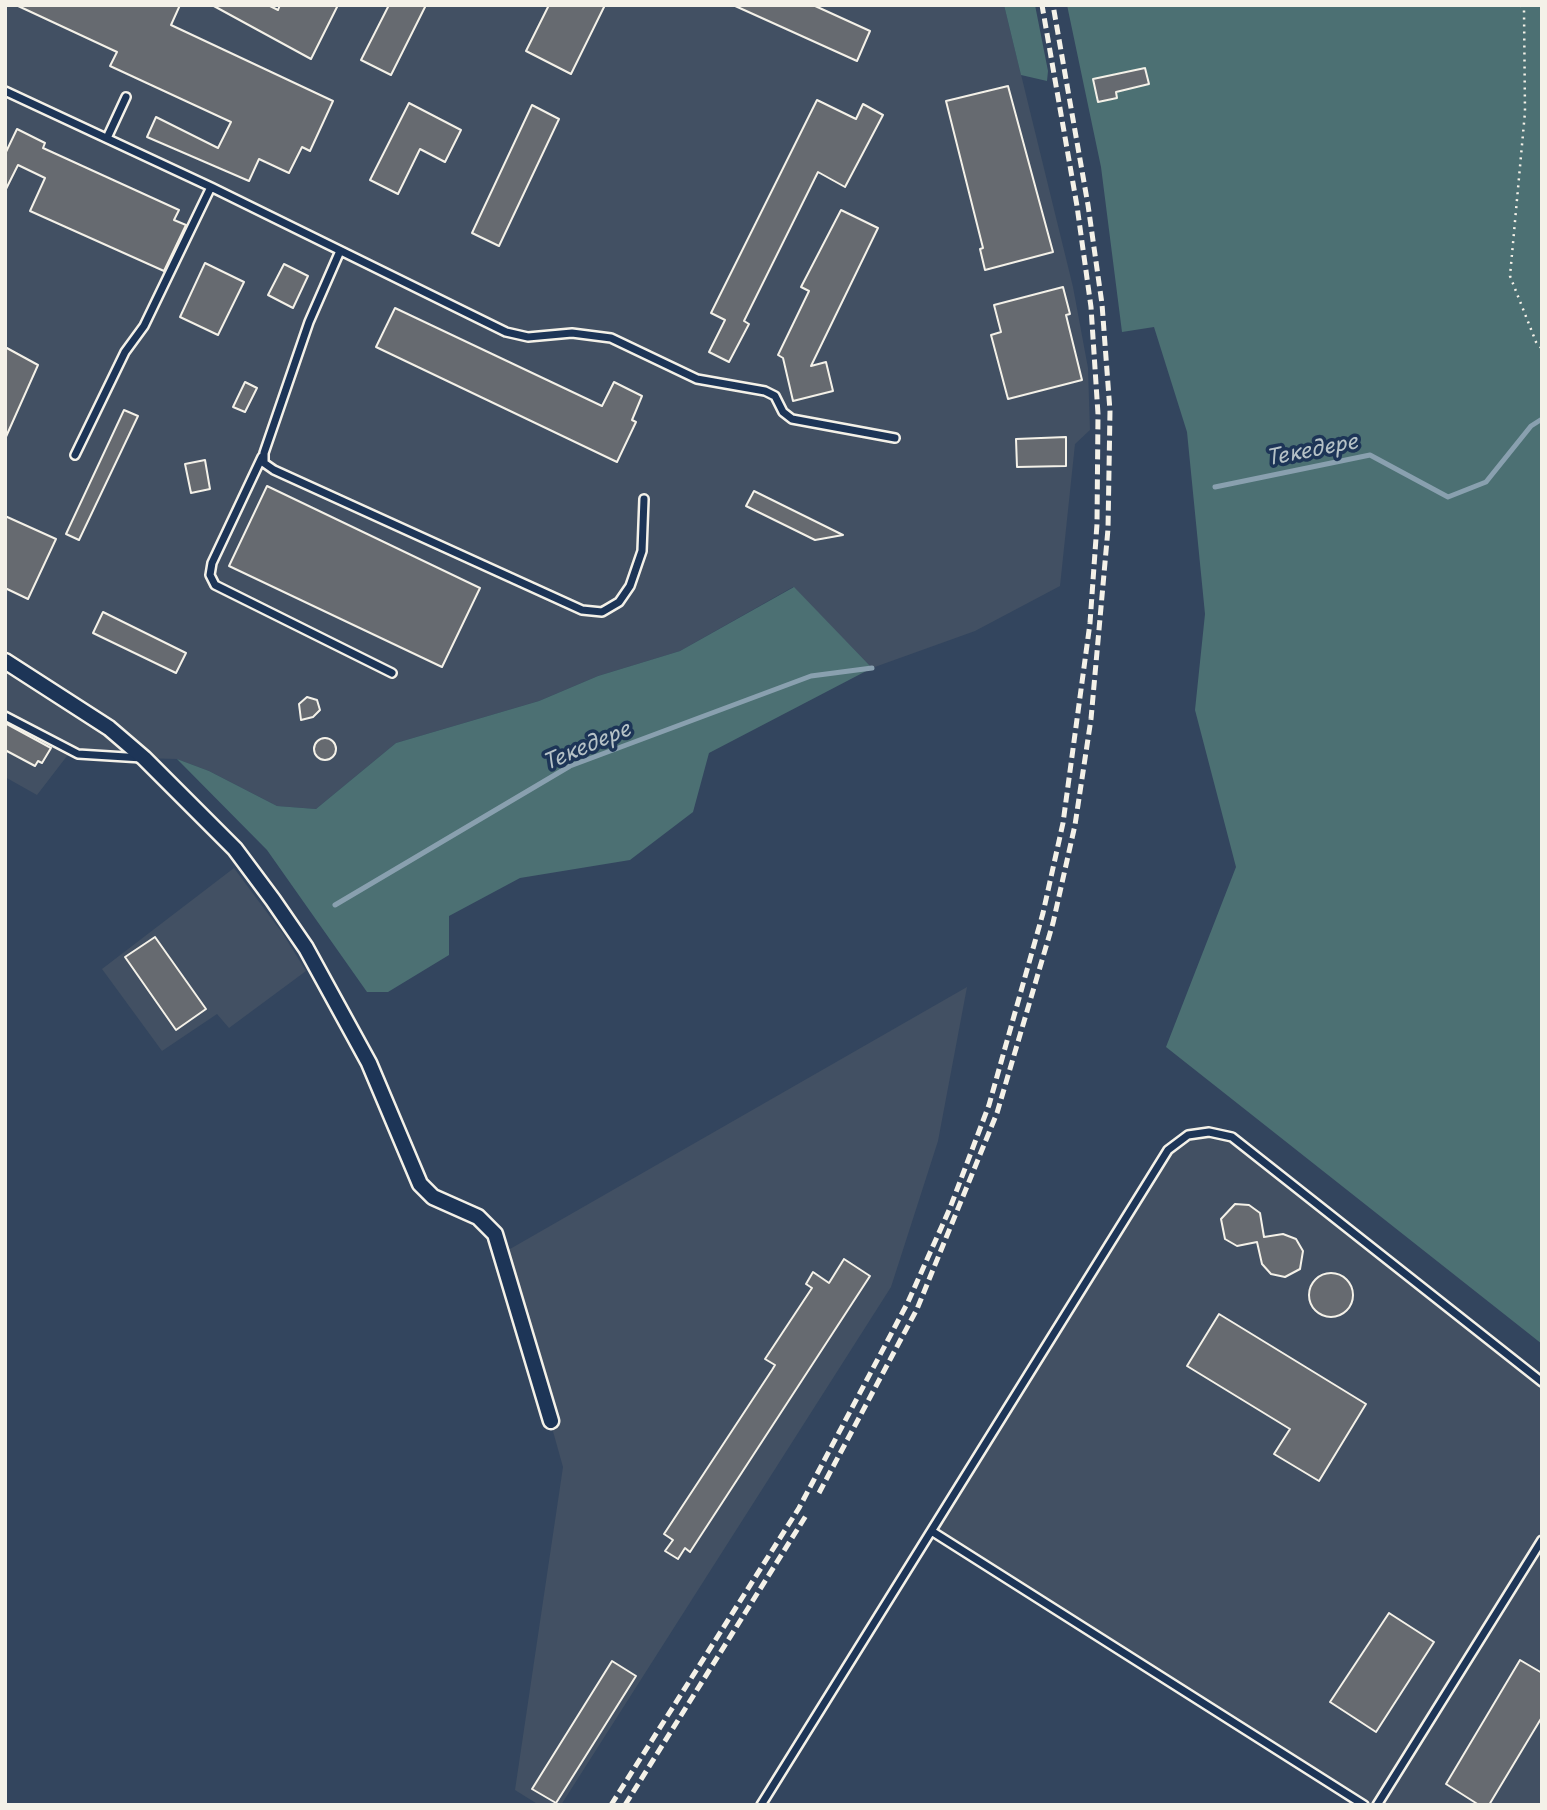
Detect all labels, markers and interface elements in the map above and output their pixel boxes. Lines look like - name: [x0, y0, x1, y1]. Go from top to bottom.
- water label: Текедере: [1264, 430, 1360, 472]
- water label: Текедере: [539, 717, 635, 777]

